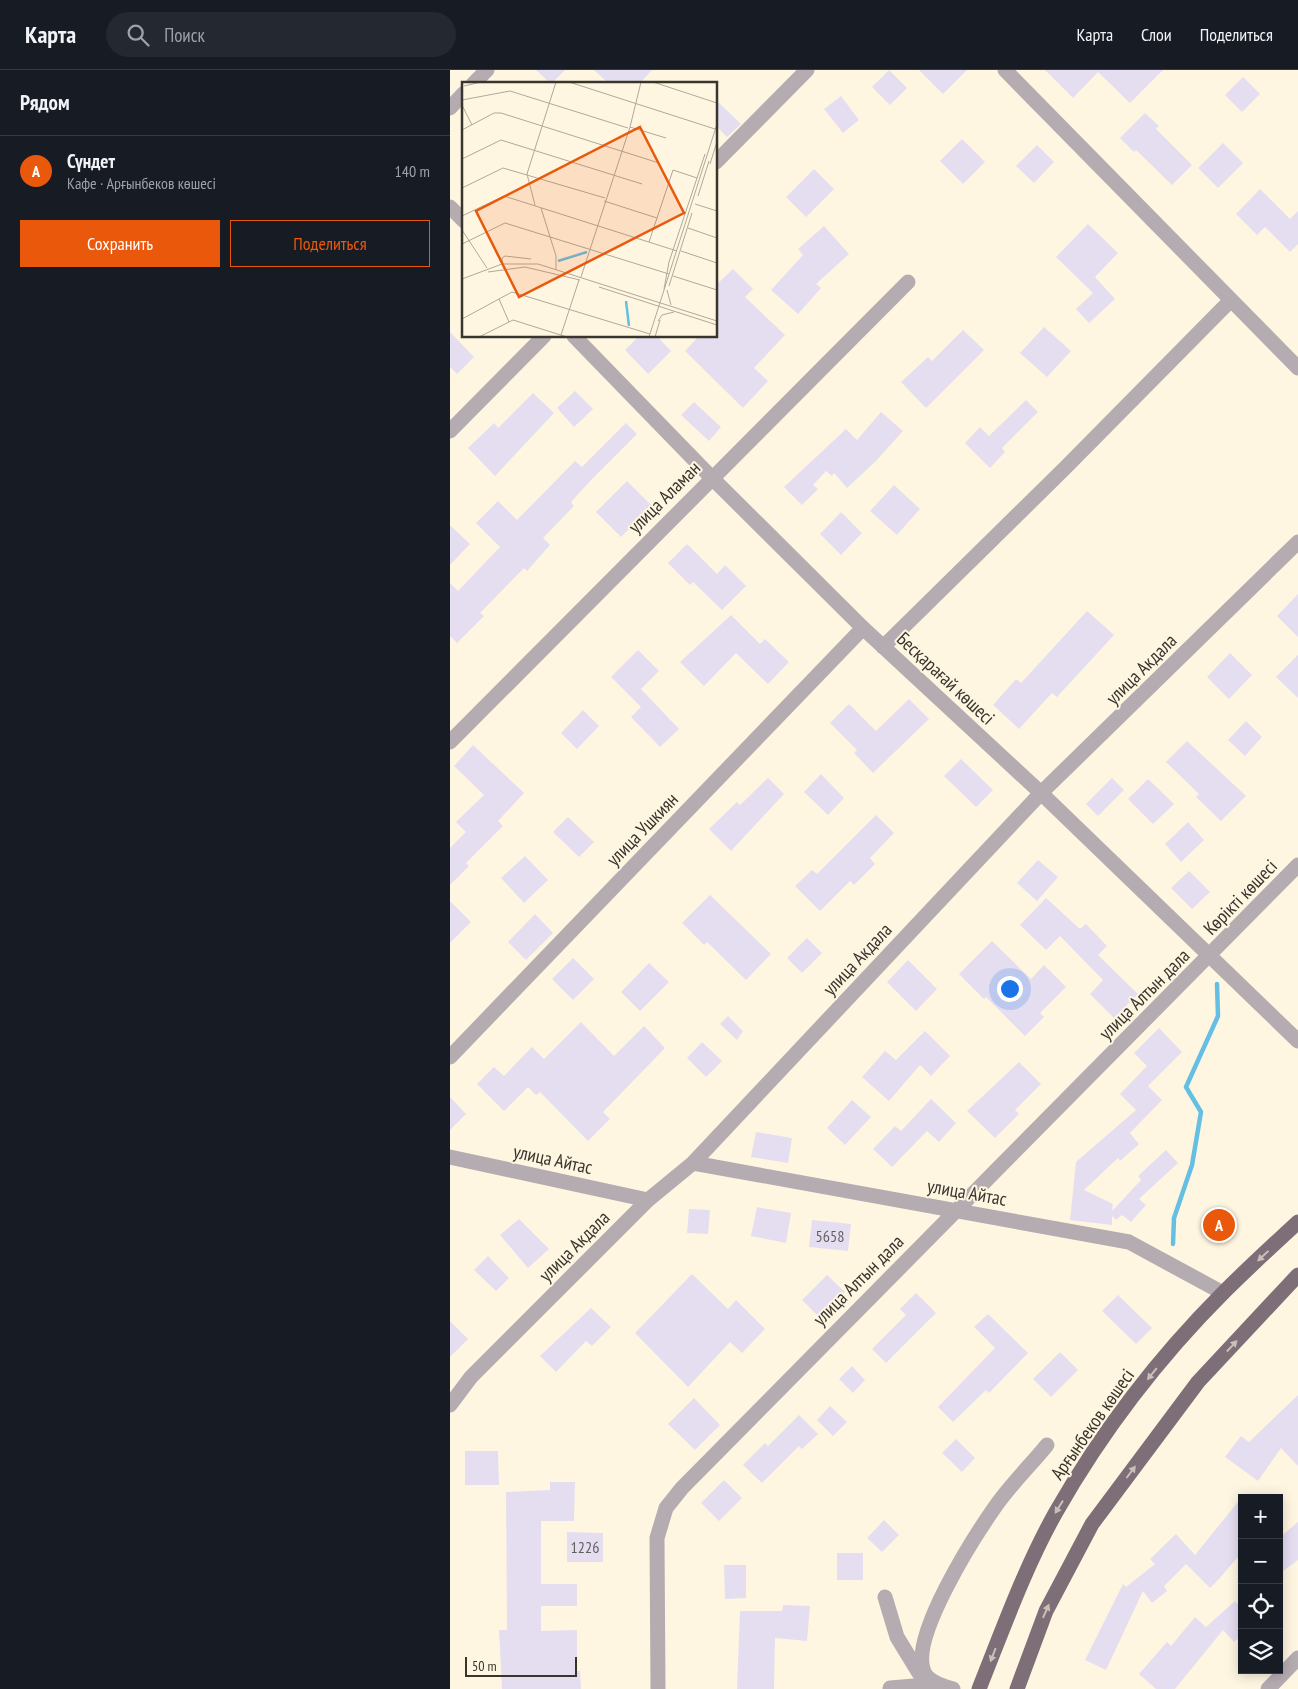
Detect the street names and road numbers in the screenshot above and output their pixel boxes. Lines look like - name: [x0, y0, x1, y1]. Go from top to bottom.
- street label: улица Аламан: [623, 456, 705, 538]
- street label: Бесқарағай көшесі: [892, 627, 1000, 729]
- street label: улица Акдала: [1101, 629, 1181, 709]
- street label: улица Ушкиян: [601, 787, 683, 871]
- street label: Көрікті көшесі: [1198, 854, 1282, 940]
- street label: улица Акдала: [817, 918, 897, 1000]
- street label: улица Алтын дала: [1093, 943, 1195, 1045]
- street label: улица Айтас: [511, 1139, 595, 1179]
- street label: улица Айтас: [925, 1173, 1009, 1211]
- street label: улица Акдала: [534, 1206, 614, 1286]
- street label: улица Алтын дала: [807, 1229, 909, 1331]
- street label: Арғынбеков көшесі: [1045, 1364, 1139, 1484]

